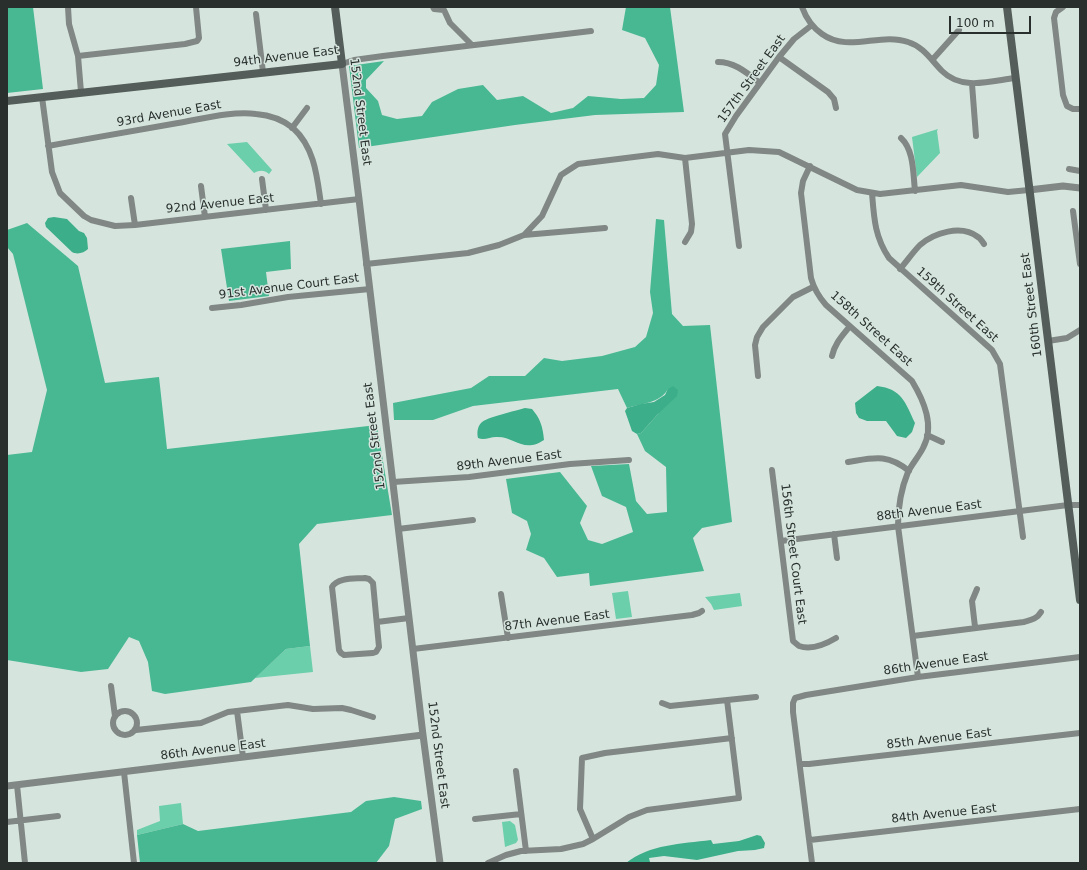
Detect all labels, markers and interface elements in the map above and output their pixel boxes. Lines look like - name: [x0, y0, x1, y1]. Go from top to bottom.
- scale bar: [951, 8, 1033, 34]
- text: 100 m: [956, 16, 994, 30]
- street label: 157th Street East: [715, 32, 789, 126]
- street label: 94th Avenue East: [233, 43, 339, 71]
- street label: 152nd Street East: [346, 57, 374, 167]
- street label: 93rd Avenue East: [116, 98, 222, 130]
- street label: 92nd Avenue East: [165, 191, 275, 217]
- street label: 160th Street East: [1018, 252, 1046, 358]
- street label: 159th Street East: [913, 264, 1001, 346]
- street label: 91st Avenue Court East: [218, 271, 360, 303]
- street label: 158th Street East: [827, 288, 915, 370]
- street label: 152nd Street East: [361, 381, 389, 491]
- street label: 89th Avenue East: [456, 447, 562, 475]
- street label: 156th Street Court East: [777, 483, 809, 625]
- street label: 88th Avenue East: [876, 497, 982, 525]
- street label: 87th Avenue East: [504, 607, 610, 635]
- street label: 86th Avenue East: [883, 650, 989, 678]
- street label: 152nd Street East: [424, 700, 452, 810]
- street label: 85th Avenue East: [886, 725, 992, 753]
- street label: 86th Avenue East: [160, 736, 266, 764]
- street label: 84th Avenue East: [891, 801, 997, 827]

